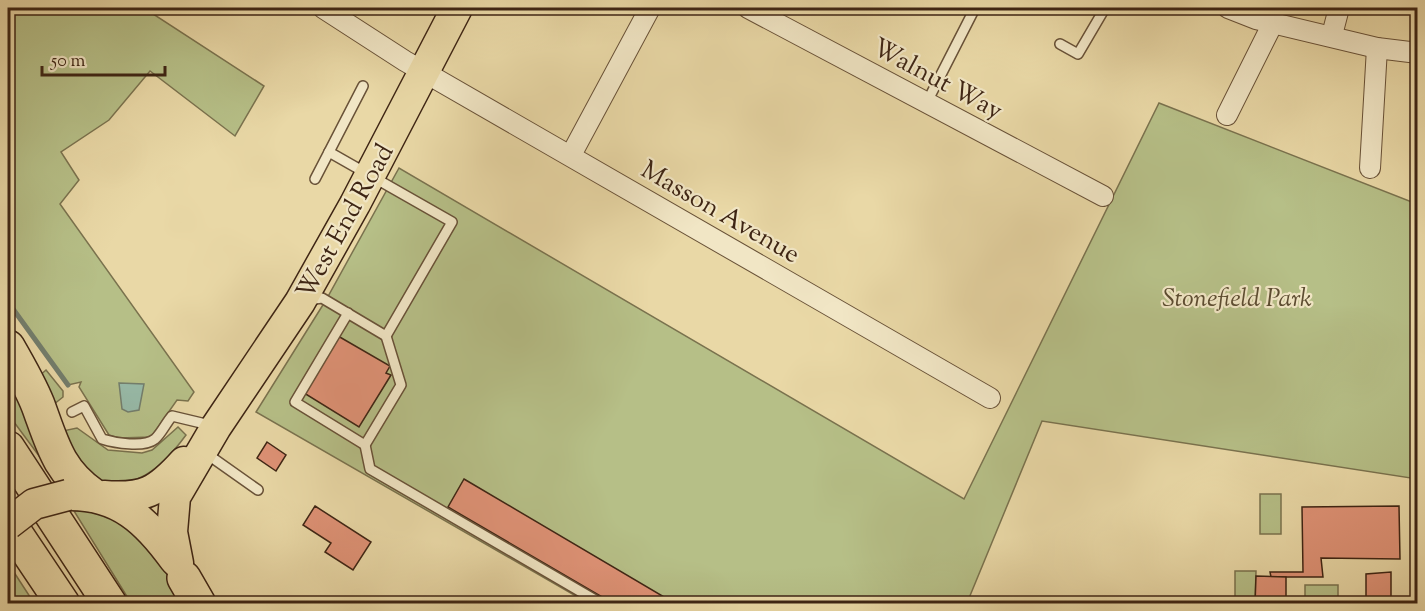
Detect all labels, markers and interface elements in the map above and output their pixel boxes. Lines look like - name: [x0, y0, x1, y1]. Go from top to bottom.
- street label: Walnut Way: [865, 30, 1009, 130]
- scale bar: [42, 39, 165, 77]
- text: 50 m: [50, 49, 86, 75]
- street label: West End Road: [288, 137, 404, 307]
- street label: Masson Avenue: [633, 153, 806, 274]
- park label: Stonefield Park: [1162, 281, 1312, 318]

